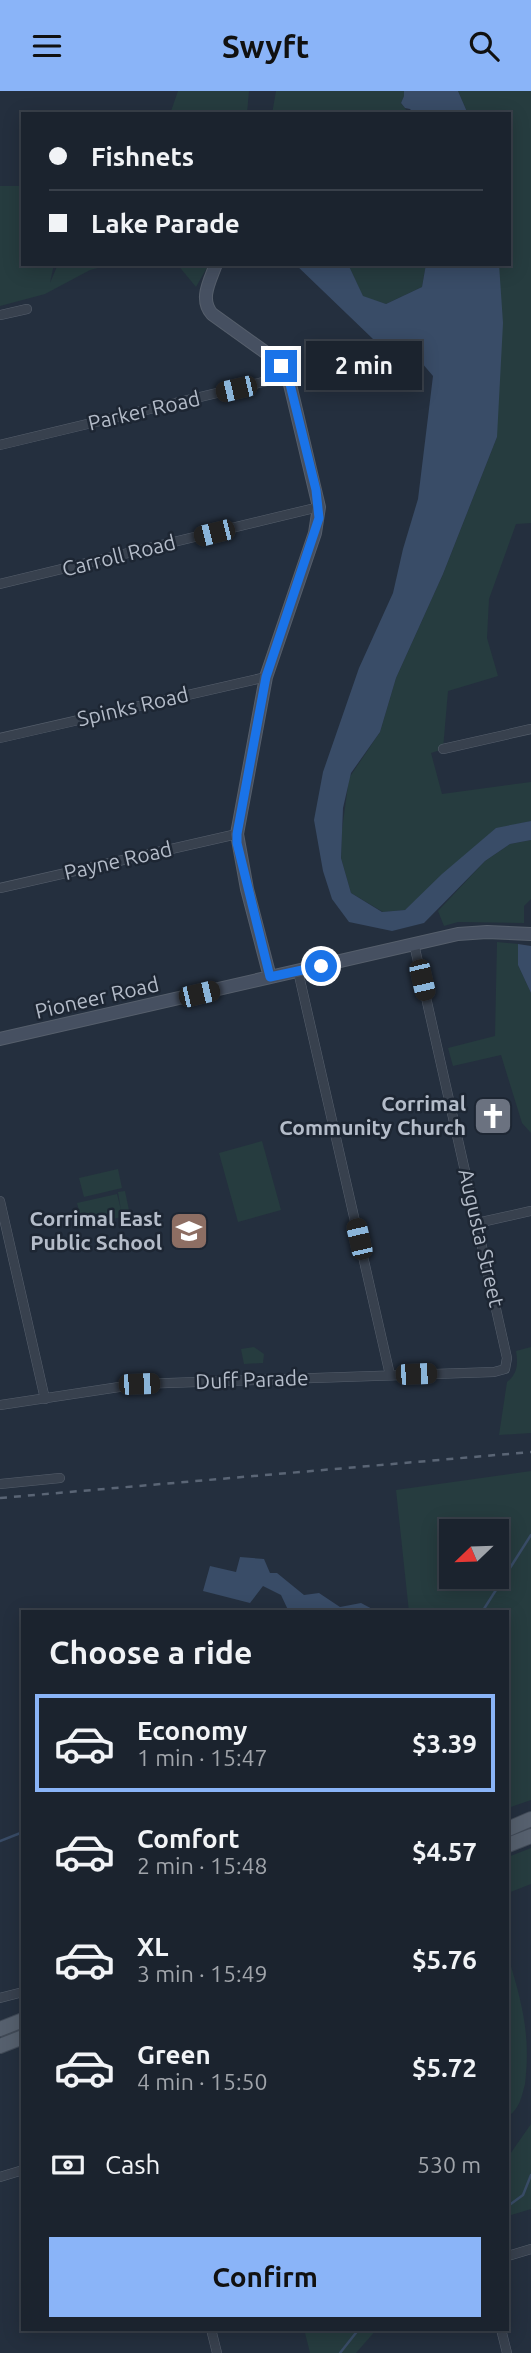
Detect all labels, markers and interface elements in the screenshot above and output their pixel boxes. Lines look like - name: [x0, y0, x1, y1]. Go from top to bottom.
- icon: menu: [28, 27, 66, 65]
- icon: search: [465, 27, 503, 65]
- text: Swyft: [222, 28, 309, 64]
- text: Fishnets: [91, 142, 194, 171]
- text: Lake Parade: [91, 209, 240, 238]
- callout: 2 min: [306, 341, 421, 391]
- route end: [265, 350, 297, 382]
- text: 2 min: [335, 353, 393, 378]
- car: [214, 374, 259, 404]
- street label: Parker Road: [85, 385, 202, 435]
- car: [192, 518, 237, 548]
- street label: Carroll Road: [60, 529, 178, 581]
- street label: Spinks Road: [75, 682, 191, 730]
- street label: Payne Road: [61, 836, 174, 884]
- route start: [305, 950, 337, 982]
- car: [408, 957, 437, 1003]
- street label: Pioneer Road: [33, 971, 161, 1023]
- car: [177, 979, 222, 1009]
- place label: Corrimal Community Church: [279, 1091, 466, 1139]
- church icon: Corrimal Community Church: [472, 1095, 514, 1137]
- street label: Augusta Street: [454, 1166, 510, 1309]
- place label: Corrimal East Public School: [30, 1206, 162, 1254]
- school or university icon: Corrimal East Public School: [168, 1210, 210, 1252]
- car: [345, 1216, 374, 1262]
- car: [395, 1363, 438, 1385]
- street label: Duff Parade: [195, 1365, 309, 1393]
- car: [118, 1373, 161, 1395]
- north arrow: [439, 1519, 509, 1589]
- map controls: [439, 1519, 509, 1589]
- text: Choose a ride: [49, 1634, 252, 1670]
- icon: car: [53, 1712, 116, 1775]
- text: Economy: [137, 1716, 247, 1745]
- text: $3.39: [412, 1729, 477, 1758]
- text: 1 min · 15:47: [137, 1745, 268, 1770]
- icon: car: [53, 1820, 116, 1883]
- text: Comfort: [137, 1824, 240, 1853]
- text: $4.57: [412, 1837, 477, 1866]
- text: 2 min · 15:48: [137, 1853, 268, 1878]
- icon: car: [53, 1928, 116, 1991]
- text: XL: [137, 1932, 168, 1961]
- text: $5.76: [412, 1945, 477, 1974]
- text: 3 min · 15:49: [137, 1961, 268, 1986]
- icon: car: [53, 2036, 116, 2099]
- text: Green: [137, 2040, 211, 2069]
- text: $5.72: [412, 2053, 477, 2082]
- text: 4 min · 15:50: [137, 2069, 268, 2094]
- icon: cash: [49, 2146, 87, 2184]
- text: Cash: [105, 2150, 160, 2179]
- text: 530 m: [417, 2152, 481, 2177]
- button: Confirm: [49, 2237, 481, 2317]

